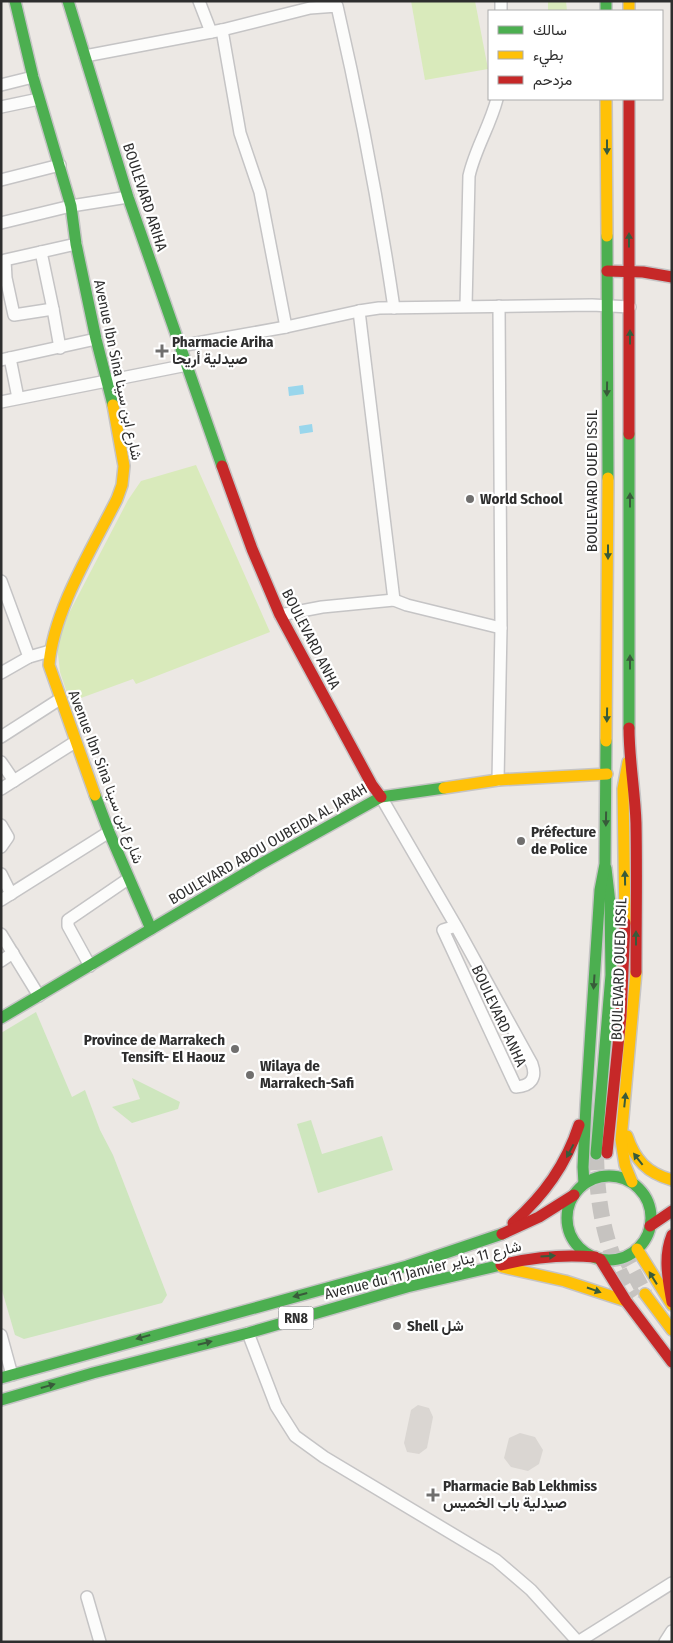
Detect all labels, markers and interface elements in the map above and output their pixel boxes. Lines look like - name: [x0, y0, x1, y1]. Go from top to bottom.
- legend: [488, 10, 663, 100]
- text: سالك: [533, 21, 567, 39]
- text: بطيء: [533, 46, 563, 68]
- text: مزدحم: [533, 71, 572, 90]
- one-way arrow: [603, 140, 611, 156]
- street label: BOULEVARD ARIHA: [119, 141, 171, 254]
- one-way arrow: [625, 232, 633, 248]
- street label: Avenue Ibn Sina شارع ابن سينا: [88, 278, 146, 463]
- one-way arrow: [626, 329, 634, 345]
- place label: Pharmacie Ariha صيدلية أريحا: [172, 333, 274, 368]
- marker: Pharmacie Ariha صيدلية أريحا: [156, 345, 168, 357]
- one-way arrow: [603, 381, 611, 397]
- street label: BOULEVARD OUED ISSIL: [583, 409, 601, 552]
- place label: World School: [480, 490, 563, 508]
- one-way arrow: [626, 491, 634, 507]
- marker: World School: [464, 493, 476, 505]
- one-way arrow: [604, 544, 612, 560]
- street label: BOULEVARD ANHA: [278, 586, 344, 692]
- one-way arrow: [626, 654, 634, 670]
- street label: Avenue Ibn Sina شارع ابن سينا: [63, 688, 147, 867]
- one-way arrow: [603, 707, 611, 723]
- street label: BOULEVARD ABOU OUBEIDA AL JARAH: [166, 780, 370, 908]
- one-way arrow: [602, 811, 610, 827]
- place label: Préfecture de Police: [531, 823, 597, 858]
- marker: Préfecture de Police: [515, 835, 527, 847]
- one-way arrow: [621, 870, 629, 886]
- street label: BOULEVARD OUED ISSIL: [608, 897, 630, 1041]
- one-way arrow: [632, 930, 640, 946]
- street label: BOULEVARD ANHA: [468, 962, 530, 1070]
- one-way arrow: [590, 974, 598, 990]
- place label: Province de Marrakech Tensift- El Haouz: [84, 1031, 226, 1066]
- marker: Province de Marrakech Tensift- El Haouz: [229, 1043, 241, 1055]
- place label: Wilaya de Marrakech-Safi: [260, 1057, 354, 1092]
- marker: Wilaya de Marrakech-Safi: [244, 1069, 256, 1081]
- one-way arrow: [621, 1092, 629, 1108]
- one-way arrow: [566, 1144, 574, 1158]
- one-way arrow: [633, 1152, 643, 1166]
- street label: Avenue du 11 Janvier شارع 11 يناير: [323, 1237, 524, 1305]
- one-way arrow: [541, 1252, 557, 1260]
- one-way arrow: [649, 1271, 658, 1284]
- one-way arrow: [587, 1286, 602, 1294]
- one-way arrow: [292, 1291, 307, 1299]
- road number: RN8: [278, 1306, 314, 1330]
- place label: Shell شل: [407, 1317, 464, 1335]
- marker: Shell شل: [391, 1320, 403, 1332]
- one-way arrow: [135, 1333, 150, 1341]
- one-way arrow: [197, 1339, 212, 1347]
- one-way arrow: [40, 1381, 55, 1389]
- place label: Pharmacie Bab Lekhmiss صيدلية باب الخميس: [443, 1477, 597, 1512]
- marker: Pharmacie Bab Lekhmiss صيدلية باب الخميس: [427, 1489, 439, 1501]

